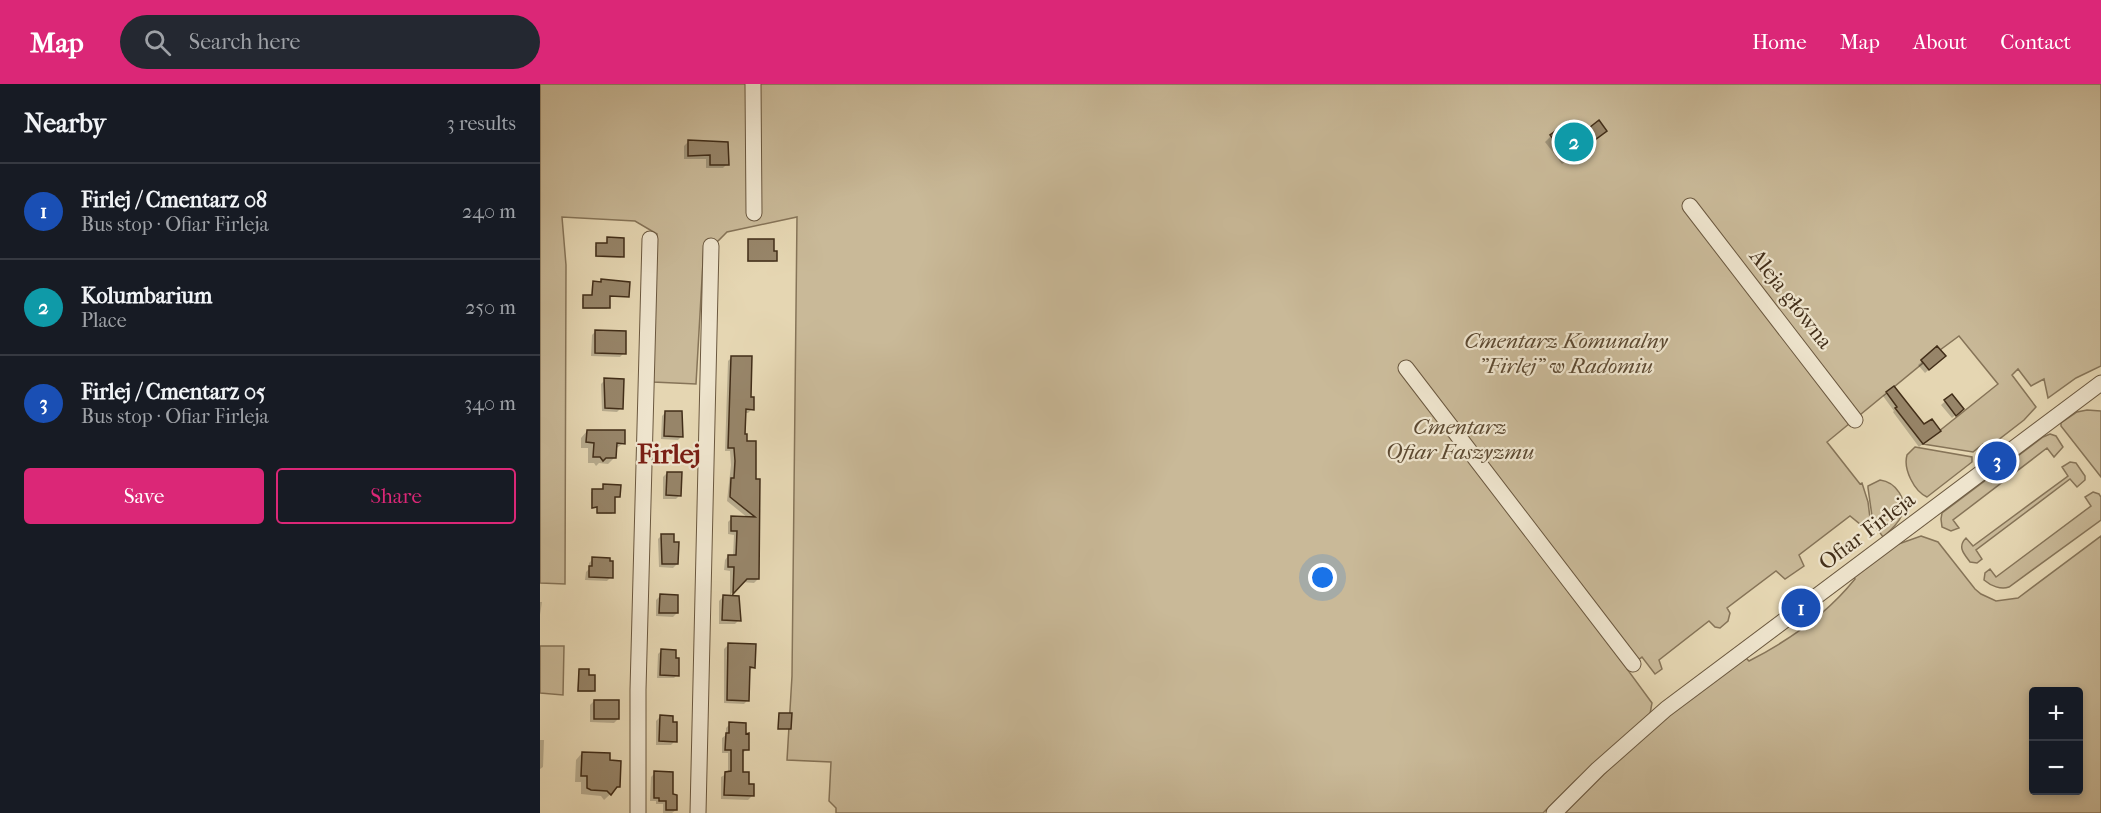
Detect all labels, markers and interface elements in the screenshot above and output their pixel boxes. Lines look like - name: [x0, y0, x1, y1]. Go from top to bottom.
- search box: [120, 15, 540, 69]
- text: Map: [30, 26, 84, 59]
- icon: search: [141, 26, 174, 59]
- text: Search here: [189, 29, 300, 55]
- text: Home: [1752, 30, 1807, 54]
- text: Map: [1840, 30, 1880, 54]
- text: About: [1913, 30, 1967, 54]
- text: Contact: [2000, 30, 2071, 54]
- text: Nearby: [24, 108, 106, 139]
- text: 3 results: [447, 112, 516, 135]
- pin: 2: [1554, 120, 1594, 164]
- text: Firlej / Cmentarz 08: [81, 187, 267, 213]
- text: 1: [40, 200, 47, 223]
- text: 240 m: [462, 200, 516, 223]
- text: Bus stop · Ofiar Firleja: [81, 213, 269, 236]
- street label: Aleja główna: [1743, 243, 1838, 355]
- text: Kolumbarium: [81, 283, 212, 309]
- text: 2: [38, 296, 49, 319]
- text: 250 m: [465, 296, 516, 319]
- text: Place: [81, 309, 127, 332]
- park label: Cmentarz Komunalny "Firlej" w Radomiu: [1464, 328, 1669, 379]
- text: Firlej / Cmentarz 05: [81, 379, 266, 405]
- text: 3: [39, 392, 48, 415]
- text: 340 m: [464, 392, 516, 415]
- text: Bus stop · Ofiar Firleja: [81, 405, 269, 428]
- park label: Cmentarz Ofiar Faszyzmu: [1386, 414, 1534, 465]
- district label: Firlej: [637, 437, 701, 470]
- pin: 3: [1978, 438, 2016, 484]
- button: Save: [24, 468, 264, 524]
- button: Share: [276, 468, 516, 524]
- street label: Ofiar Firleja: [1814, 486, 1921, 576]
- your location: [1308, 563, 1337, 592]
- pin: 1: [1782, 586, 1820, 630]
- map controls: [2029, 687, 2083, 795]
- button: +: [2029, 687, 2083, 741]
- button: −: [2029, 741, 2083, 795]

